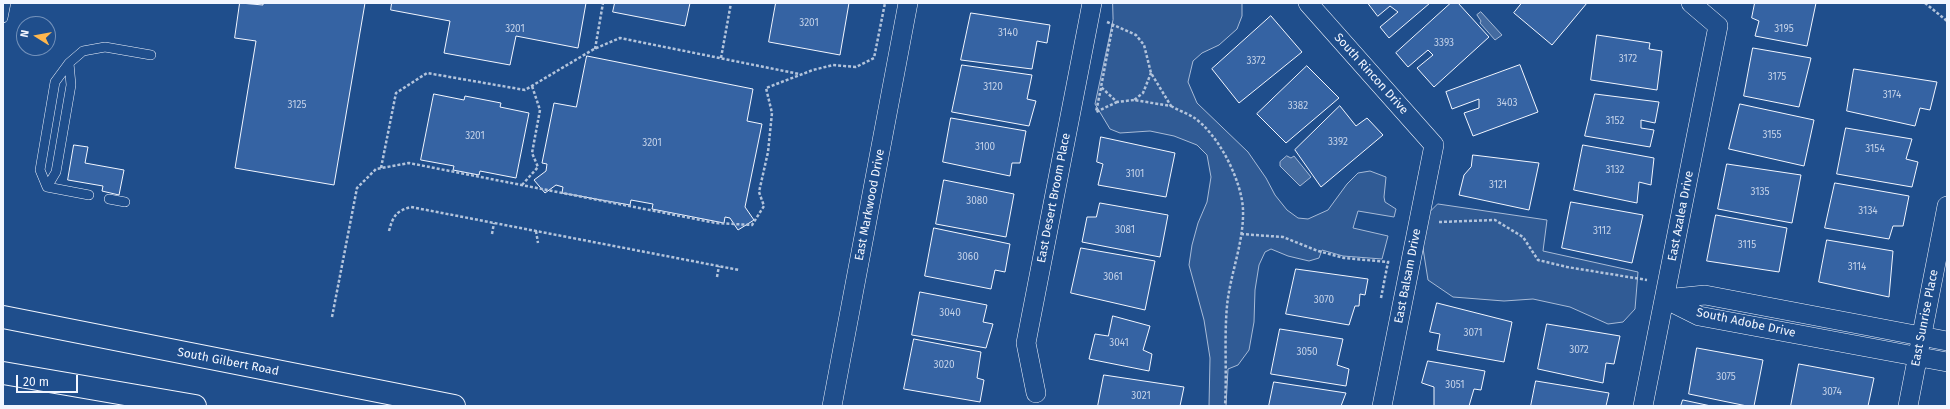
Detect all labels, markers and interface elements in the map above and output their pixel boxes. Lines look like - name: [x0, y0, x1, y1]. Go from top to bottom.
- north arrow: [16, 16, 56, 56]
- house number: 3201: [799, 17, 819, 29]
- house number: 3201: [505, 23, 525, 35]
- house number: 3195: [1774, 23, 1794, 35]
- house number: 3140: [998, 27, 1018, 39]
- text: N: [18, 29, 32, 39]
- street label: South Rincon Drive: [1331, 31, 1411, 117]
- house number: 3393: [1434, 37, 1454, 49]
- house number: 3172: [1619, 53, 1637, 65]
- house number: 3372: [1246, 55, 1266, 67]
- house number: 3175: [1768, 71, 1786, 83]
- house number: 3120: [983, 81, 1003, 93]
- house number: 3174: [1883, 89, 1901, 101]
- house number: 3403: [1497, 97, 1517, 109]
- house number: 3125: [287, 99, 307, 111]
- house number: 3382: [1288, 100, 1308, 112]
- house number: 3152: [1606, 115, 1624, 127]
- house number: 3155: [1762, 129, 1782, 141]
- house number: 3201: [465, 130, 485, 142]
- street label: East Desert Broom Place: [1034, 132, 1074, 264]
- house number: 3392: [1328, 136, 1348, 148]
- house number: 3201: [642, 137, 662, 149]
- house number: 3100: [975, 141, 995, 153]
- house number: 3154: [1865, 143, 1885, 155]
- street label: East Markwood Drive: [852, 148, 888, 262]
- house number: 3132: [1606, 164, 1624, 176]
- house number: 3101: [1126, 168, 1144, 180]
- street label: East Azalea Drive: [1665, 170, 1697, 262]
- house number: 3121: [1489, 179, 1507, 191]
- house number: 3135: [1750, 186, 1770, 198]
- house number: 3080: [966, 195, 988, 207]
- house number: 3134: [1858, 205, 1878, 217]
- house number: 3081: [1115, 224, 1135, 236]
- house number: 3112: [1593, 225, 1611, 237]
- street label: East Balsam Drive: [1392, 227, 1424, 325]
- house number: 3115: [1738, 239, 1756, 251]
- house number: 3060: [957, 251, 979, 263]
- house number: 3114: [1848, 261, 1866, 273]
- street label: East Sunrise Place: [1909, 268, 1941, 368]
- house number: 3061: [1103, 271, 1123, 283]
- house number: 3070: [1314, 294, 1334, 306]
- street label: South Adobe Drive: [1695, 305, 1797, 341]
- house number: 3040: [939, 307, 961, 319]
- house number: 3071: [1464, 327, 1482, 339]
- house number: 3041: [1109, 337, 1129, 349]
- house number: 3072: [1569, 344, 1589, 356]
- street label: South Gilbert Road: [176, 345, 280, 379]
- house number: 3050: [1296, 346, 1318, 358]
- house number: 3020: [934, 359, 954, 371]
- scale bar: [18, 367, 80, 393]
- house number: 3075: [1716, 371, 1736, 383]
- text: 20 m: [23, 375, 49, 389]
- house number: 3051: [1445, 379, 1465, 391]
- house number: 3074: [1822, 386, 1842, 398]
- house number: 3021: [1131, 390, 1151, 402]

